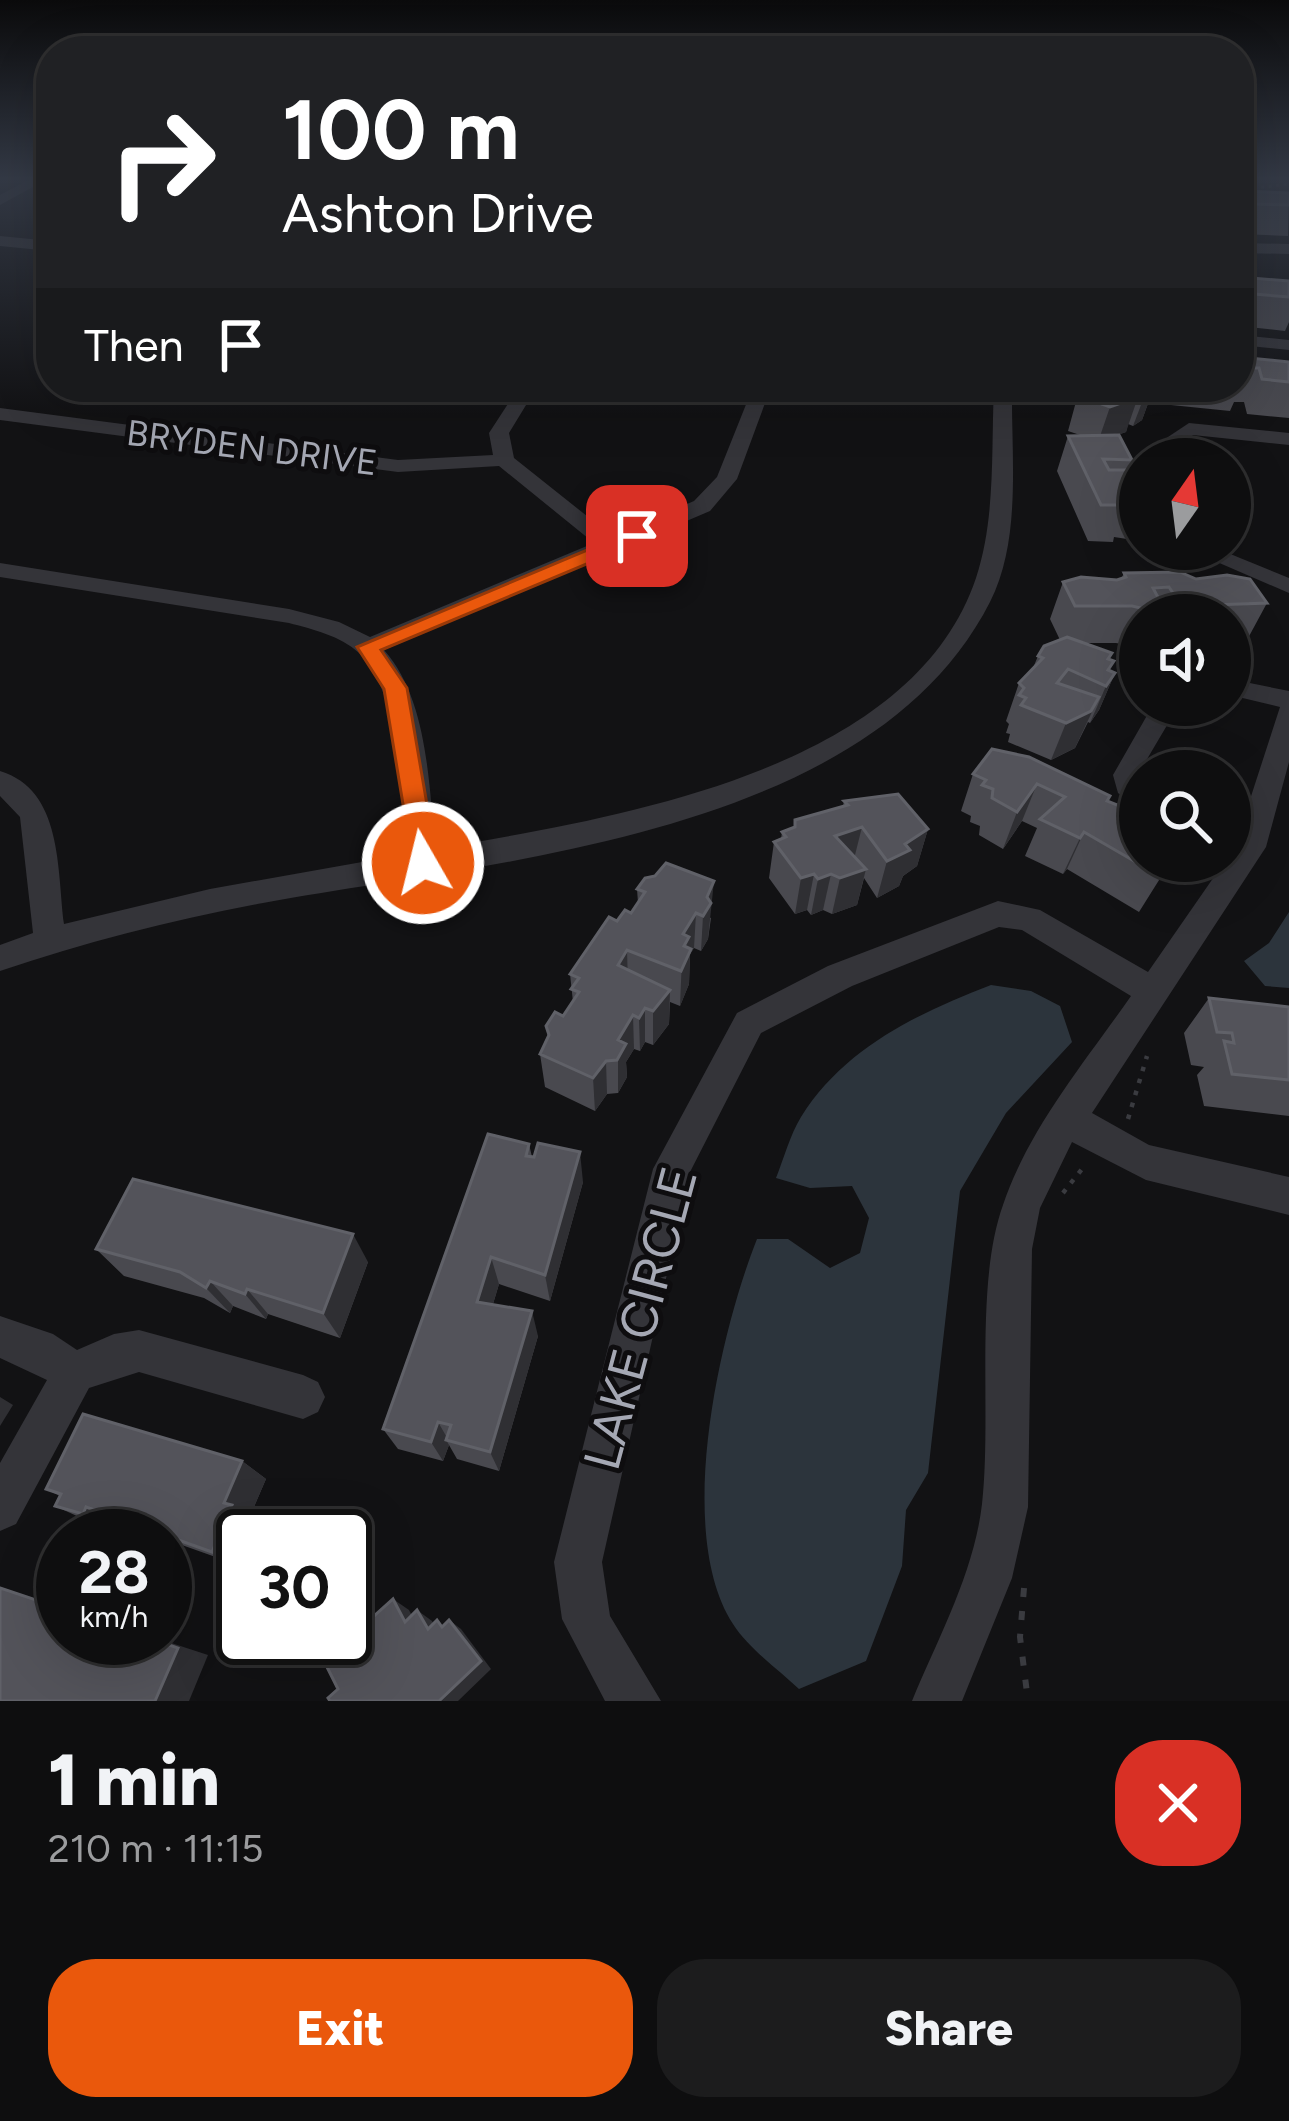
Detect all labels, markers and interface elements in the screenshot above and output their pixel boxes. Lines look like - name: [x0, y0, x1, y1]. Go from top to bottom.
- text: 100 m: [282, 79, 520, 180]
- icon: right: [84, 84, 240, 240]
- text: Ashton Drive: [282, 181, 594, 246]
- icon: arrive: [208, 312, 274, 378]
- text: Then: [84, 318, 184, 372]
- street label: BRYDEN DRIVE: [124, 411, 380, 484]
- north arrow: [1119, 438, 1251, 570]
- map controls: [1119, 438, 1251, 882]
- pin: [586, 485, 688, 587]
- icon: arrive: [604, 503, 670, 569]
- button: sound: [1119, 594, 1251, 726]
- button: search: [1119, 750, 1251, 882]
- position arrow: [360, 800, 486, 926]
- street label: LAKE CIRCLE: [571, 1160, 710, 1476]
- speed limit sign: 30: [216, 1509, 372, 1665]
- text: 28: [78, 1536, 150, 1608]
- text: km/h: [80, 1598, 148, 1635]
- text: 1 min: [48, 1737, 220, 1823]
- button: close: [1115, 1740, 1241, 1866]
- text: 210 m · 11:15: [48, 1825, 264, 1872]
- button: Exit: [48, 1959, 633, 2097]
- button: Share: [657, 1959, 1241, 2097]

